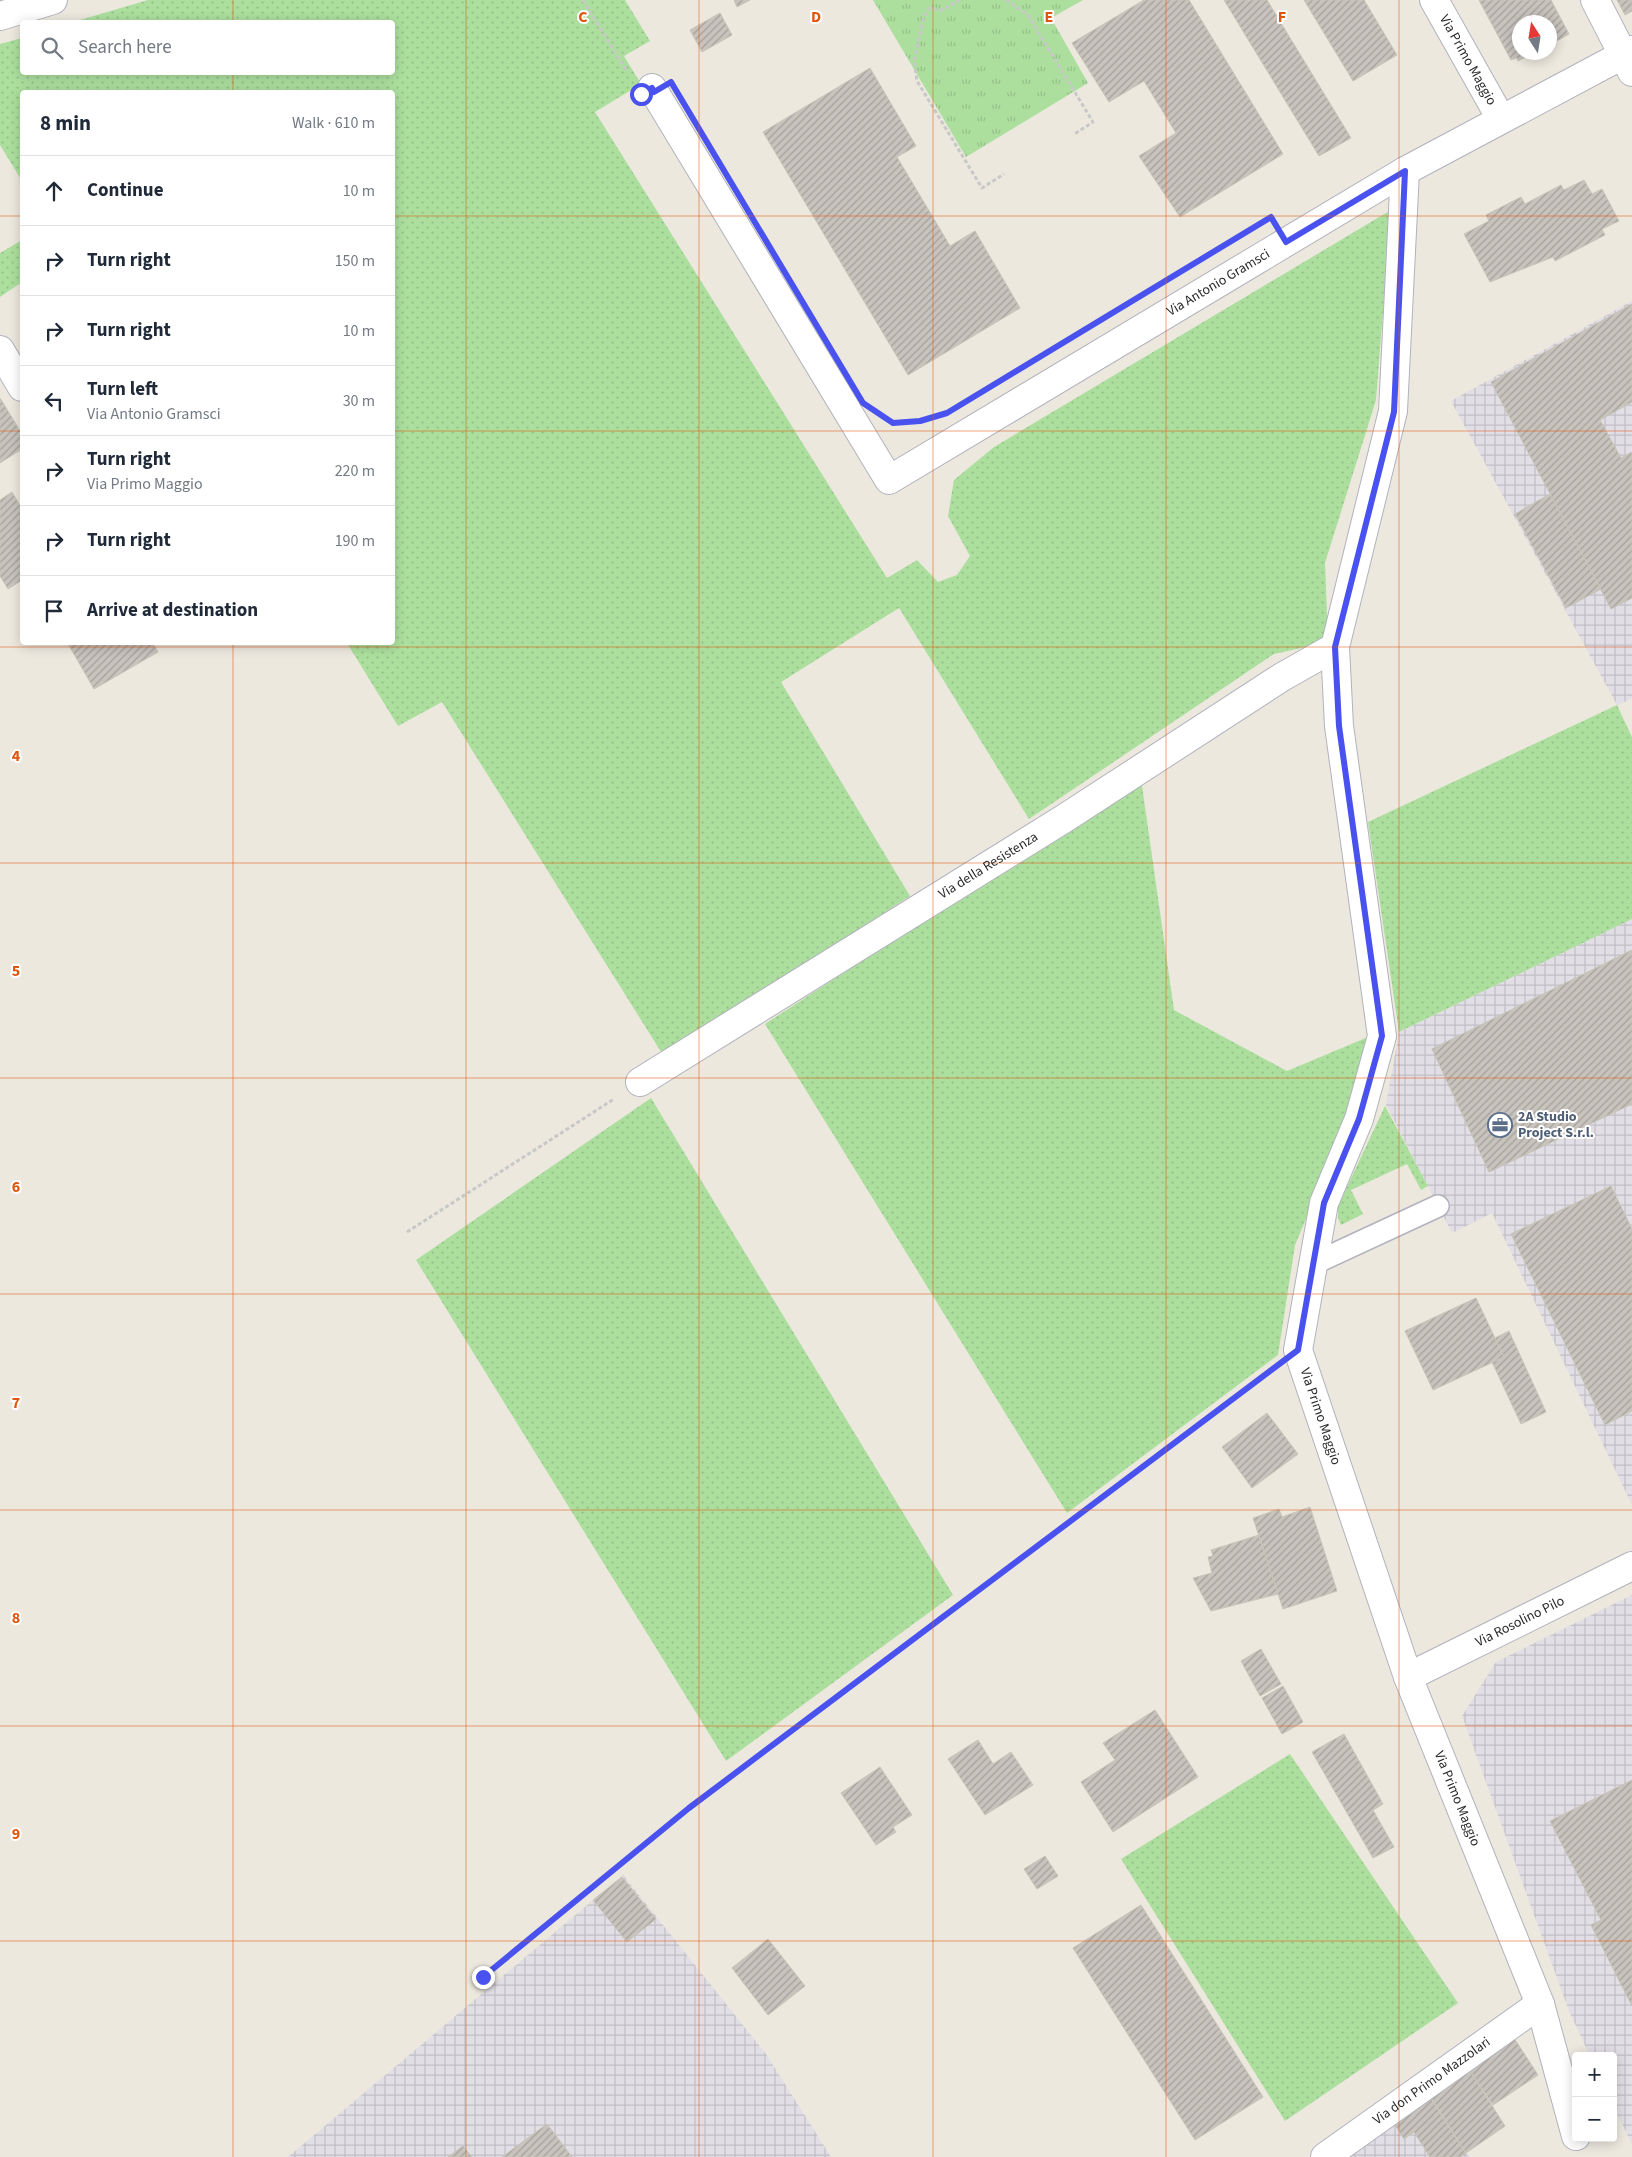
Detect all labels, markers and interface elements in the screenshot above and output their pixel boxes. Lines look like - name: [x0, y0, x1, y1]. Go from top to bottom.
- text: C: [578, 6, 588, 28]
- text: D: [811, 6, 821, 28]
- text: E: [1045, 6, 1053, 28]
- text: F: [1278, 6, 1286, 28]
- street label: Via Primo Maggio: [1434, 11, 1501, 109]
- north arrow: [1512, 15, 1557, 60]
- search box: [20, 20, 395, 75]
- icon: search: [38, 34, 66, 62]
- text: Search here: [78, 34, 172, 61]
- route start: [630, 83, 653, 106]
- text: 8 min: [40, 108, 91, 138]
- text: Walk · 610 m: [292, 112, 375, 134]
- icon: ahead: [40, 177, 68, 205]
- text: Continue: [87, 177, 164, 204]
- text: 10 m: [343, 180, 375, 202]
- street label: Via Antonio Gramsci: [1163, 244, 1274, 321]
- icon: right: [40, 247, 68, 275]
- text: Turn right: [87, 247, 171, 274]
- text: 150 m: [335, 250, 375, 272]
- icon: right: [40, 317, 68, 345]
- text: Turn right: [87, 317, 171, 344]
- text: 10 m: [343, 320, 375, 342]
- text: Turn left: [87, 376, 158, 403]
- icon: left: [40, 387, 68, 415]
- text: 30 m: [343, 390, 375, 412]
- text: Via Antonio Gramsci: [87, 403, 221, 425]
- text: Turn right: [87, 446, 171, 473]
- icon: right: [40, 457, 68, 485]
- text: 220 m: [335, 460, 375, 482]
- text: Via Primo Maggio: [87, 473, 203, 495]
- icon: right: [40, 527, 68, 555]
- text: Turn right: [87, 527, 171, 554]
- text: 190 m: [335, 530, 375, 552]
- icon: arrive: [40, 597, 68, 625]
- text: Arrive at destination: [87, 597, 258, 624]
- text: 4: [12, 745, 21, 767]
- street label: Via della Resistenza: [935, 827, 1042, 904]
- text: 5: [12, 960, 20, 982]
- place label: 2A Studio Project S.r.l.: [1518, 1107, 1594, 1143]
- office icon: 2A Studio Project S.r.l.: [1487, 1112, 1513, 1138]
- text: 6: [12, 1176, 20, 1198]
- street label: Via Primo Maggio: [1295, 1365, 1346, 1468]
- text: 7: [12, 1392, 20, 1414]
- street label: Via Rosolino Pilo: [1472, 1591, 1568, 1652]
- text: 8: [12, 1607, 20, 1629]
- street label: Via Primo Maggio: [1429, 1748, 1485, 1849]
- text: 9: [12, 1823, 20, 1845]
- route end: [472, 1966, 495, 1989]
- street label: Via don Primo Mazzolari: [1369, 2032, 1495, 2130]
- map controls: [1572, 2052, 1617, 2142]
- button: +: [1572, 2052, 1617, 2097]
- button: −: [1572, 2097, 1617, 2142]

